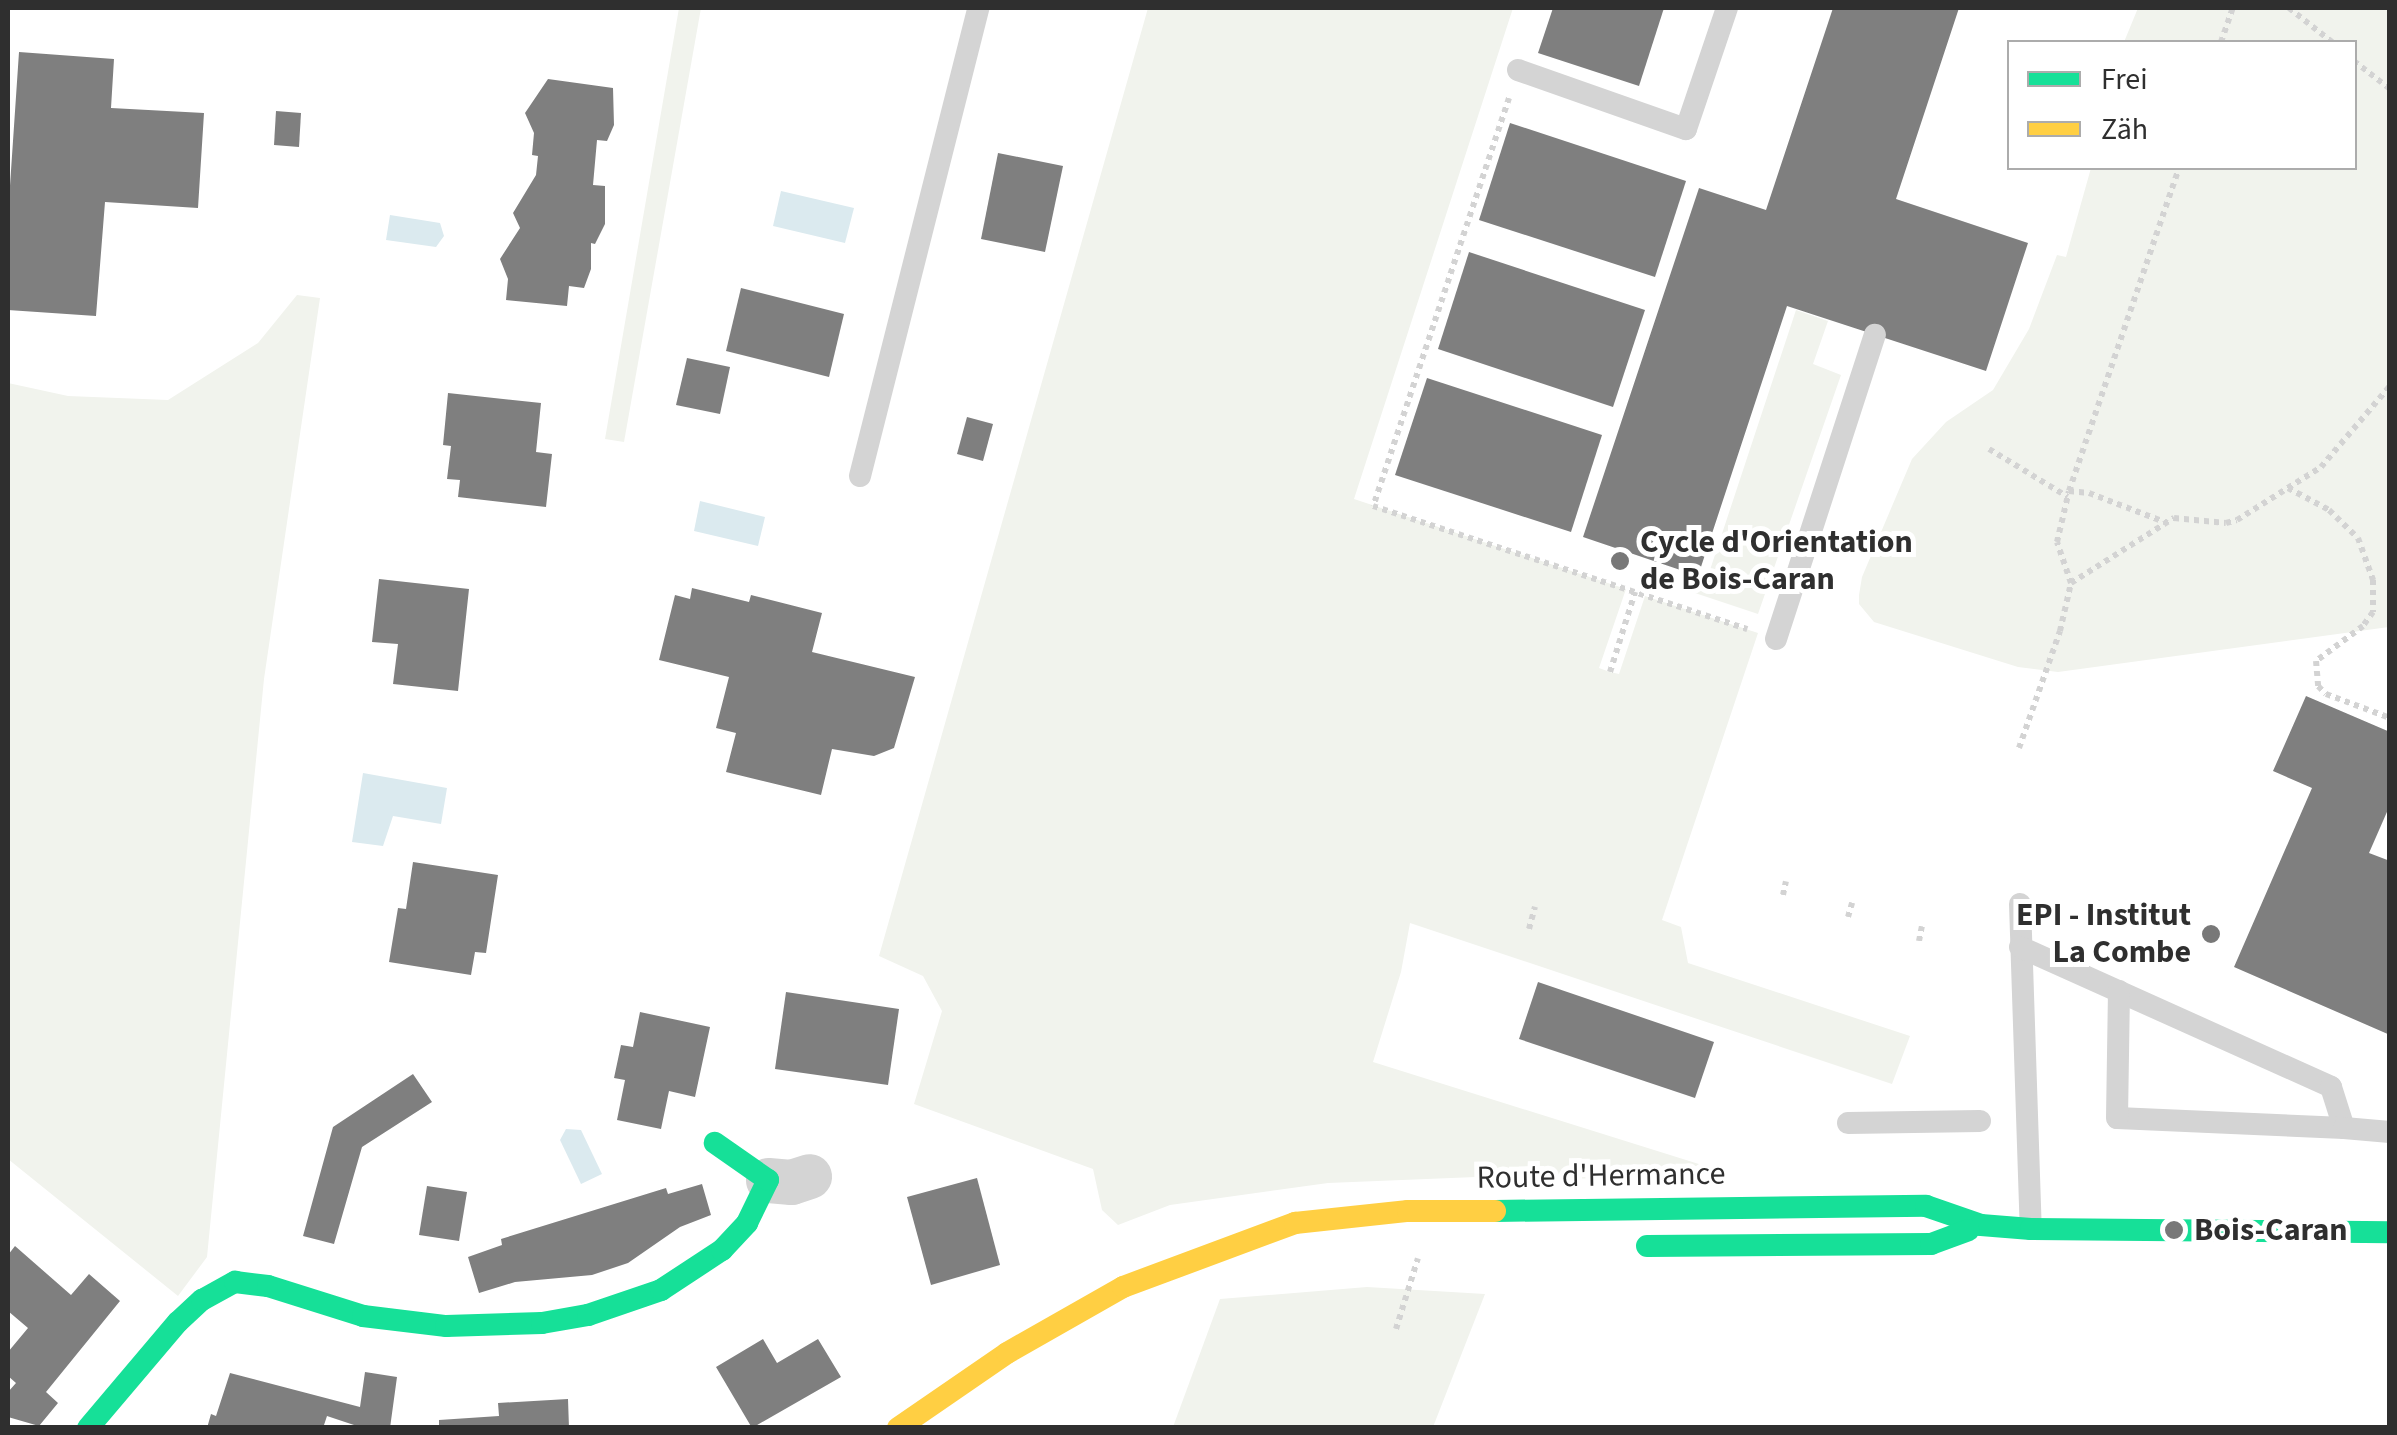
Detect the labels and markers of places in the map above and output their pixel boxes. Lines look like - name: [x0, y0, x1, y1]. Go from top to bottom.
- place label: Cycle d'Orientation de Bois-Caran: [1640, 524, 1913, 599]
- marker: Cycle d'Orientation de Bois-Caran: [1609, 550, 1631, 572]
- place label: EPI - Institut La Combe: [2016, 897, 2191, 972]
- marker: EPI - Institut La Combe: [2200, 923, 2222, 945]
- place label: Bois-Caran: [2194, 1211, 2348, 1249]
- marker: Bois-Caran: [2163, 1219, 2185, 1241]

